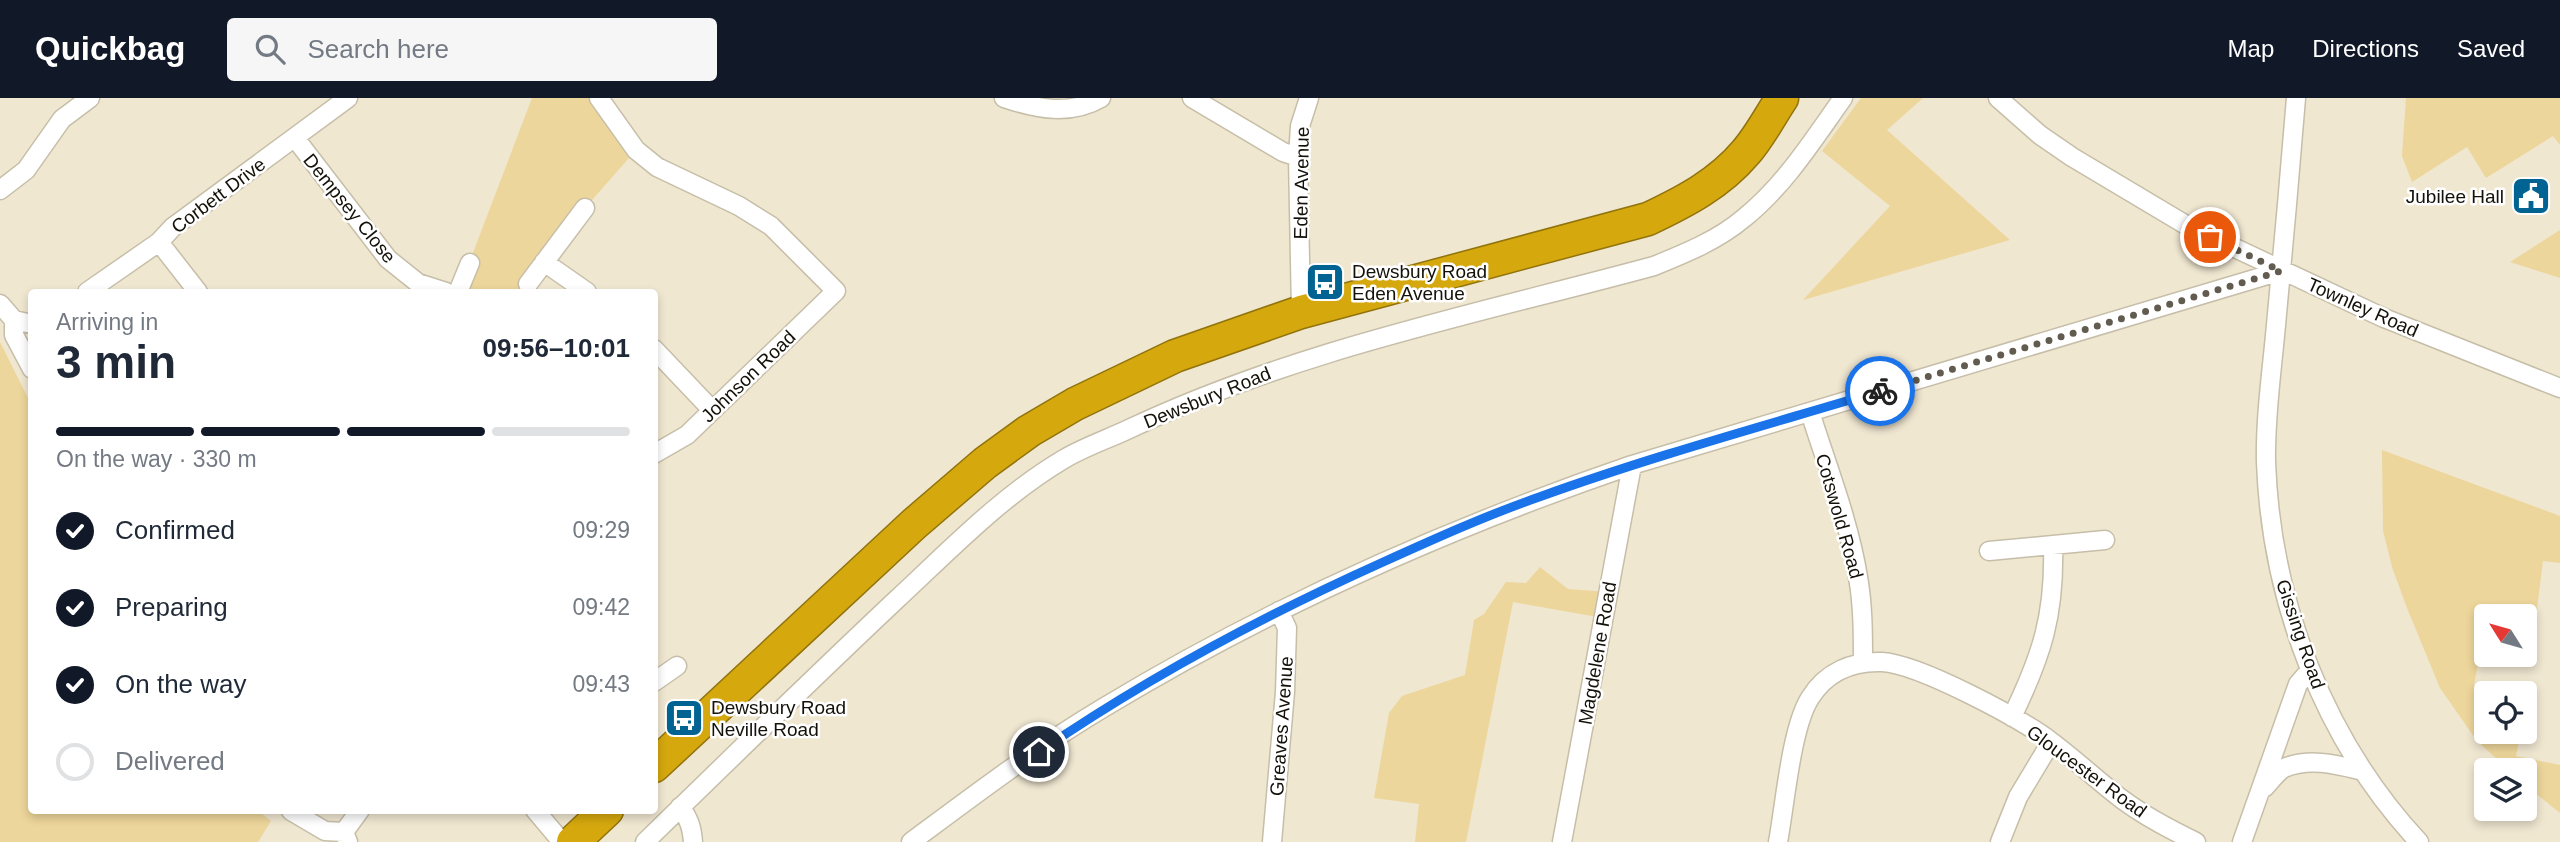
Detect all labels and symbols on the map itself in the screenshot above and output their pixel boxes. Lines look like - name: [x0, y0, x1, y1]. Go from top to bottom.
- street label: Eden Avenue: [1290, 126, 1313, 240]
- street label: Dempsey Close: [299, 150, 400, 267]
- street label: Corbett Drive: [167, 153, 269, 237]
- public building icon: Jubilee Hall: [2510, 175, 2552, 217]
- place label: Jubilee Hall: [2406, 186, 2504, 207]
- pin: [2180, 207, 2240, 267]
- bus stop icon: Dewsbury Road Eden Avenue: [1304, 261, 1346, 303]
- place label: Dewsbury Road Eden Avenue: [1352, 261, 1487, 304]
- street label: Townley Road: [2304, 274, 2422, 341]
- street label: Johnson Road: [697, 326, 800, 426]
- courier: [1845, 356, 1915, 426]
- street label: Dewsbury Road: [1141, 362, 1274, 433]
- street label: Cotswold Road: [1812, 451, 1867, 581]
- street label: Gissing Road: [2272, 577, 2329, 692]
- street label: Magdelene Road: [1575, 580, 1620, 726]
- north arrow: [2474, 604, 2538, 667]
- street label: Greaves Avenue: [1266, 655, 1297, 797]
- bus stop icon: Dewsbury Road Neville Road: [663, 697, 705, 739]
- place label: Dewsbury Road Neville Road: [711, 697, 846, 740]
- street label: Gloucester Road: [2023, 721, 2151, 822]
- pin: [1009, 722, 1069, 782]

